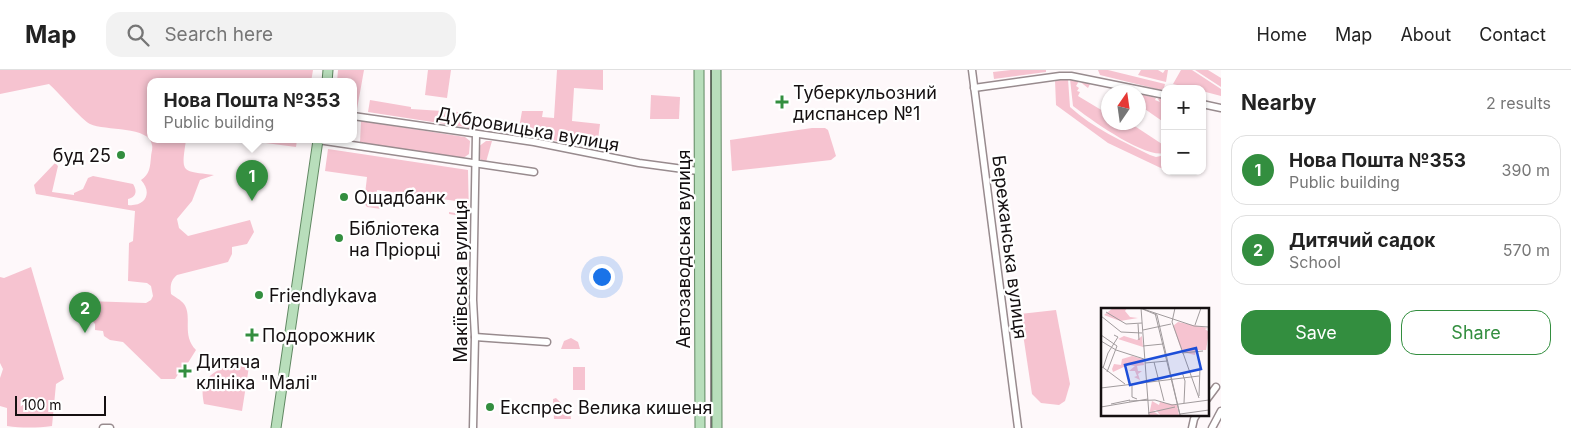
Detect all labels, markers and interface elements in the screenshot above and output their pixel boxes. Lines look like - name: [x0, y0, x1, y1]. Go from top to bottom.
- search box: [106, 12, 456, 57]
- text: Map: [25, 20, 76, 49]
- icon: search: [124, 21, 152, 49]
- text: Search here: [164, 23, 273, 46]
- text: Home: [1257, 24, 1307, 45]
- text: Map: [1335, 24, 1372, 45]
- text: About: [1400, 24, 1451, 45]
- text: Contact: [1479, 24, 1546, 45]
- popup: [147, 78, 357, 143]
- place label: Туберкульозний диспансер №1: [793, 82, 937, 124]
- north arrow: [1101, 85, 1146, 130]
- map controls: [1161, 85, 1206, 175]
- button: +: [1161, 85, 1206, 130]
- text: Нова Пошта №353: [163, 89, 341, 112]
- text: Nearby: [1241, 90, 1316, 115]
- text: 2 results: [1486, 93, 1551, 113]
- marker: Туберкульозний диспансер №1: [775, 95, 789, 109]
- street label: Дубровицька вулиця: [435, 103, 621, 155]
- text: Public building: [163, 112, 274, 132]
- button: −: [1161, 130, 1206, 175]
- place label: буд 25: [53, 145, 111, 166]
- marker: буд 25: [115, 149, 127, 161]
- street label: Автозаводська вулиця: [673, 149, 694, 349]
- text: Нова Пошта №353: [1289, 149, 1466, 172]
- street label: Бережанська вулиця: [988, 154, 1032, 340]
- pin: 1: [236, 160, 268, 201]
- text: 1: [1255, 160, 1261, 180]
- text: 390 m: [1502, 160, 1550, 180]
- text: Public building: [1289, 172, 1400, 192]
- place label: Ощадбанк: [354, 187, 446, 208]
- marker: Ощадбанк: [338, 191, 350, 203]
- street label: Макіївська вулиця: [450, 200, 471, 362]
- place label: Бібліотека на Пріорці: [349, 218, 441, 260]
- text: Дитячий садок: [1289, 229, 1435, 252]
- marker: Бібліотека на Пріорці: [333, 232, 345, 244]
- text: 2: [1253, 240, 1263, 260]
- text: 570 m: [1503, 240, 1550, 260]
- text: School: [1289, 252, 1341, 272]
- your location: [589, 264, 615, 290]
- place label: Friendlykava: [269, 285, 377, 306]
- marker: Friendlykava: [253, 289, 265, 301]
- pin: 2: [69, 292, 101, 333]
- inset map: [1101, 308, 1208, 416]
- button: Save: [1241, 310, 1391, 355]
- button: Share: [1401, 310, 1551, 355]
- place label: Подорожник: [262, 325, 376, 346]
- marker: Подорожник: [246, 329, 258, 341]
- place label: Дитяча клініка "Малі": [196, 351, 318, 393]
- marker: Дитяча клініка "Малі": [178, 364, 192, 378]
- scale bar: [15, 393, 106, 416]
- text: 100 m: [22, 396, 62, 413]
- place label: Експрес Велика кишеня: [500, 397, 712, 418]
- marker: Експрес Велика кишеня: [484, 401, 496, 413]

